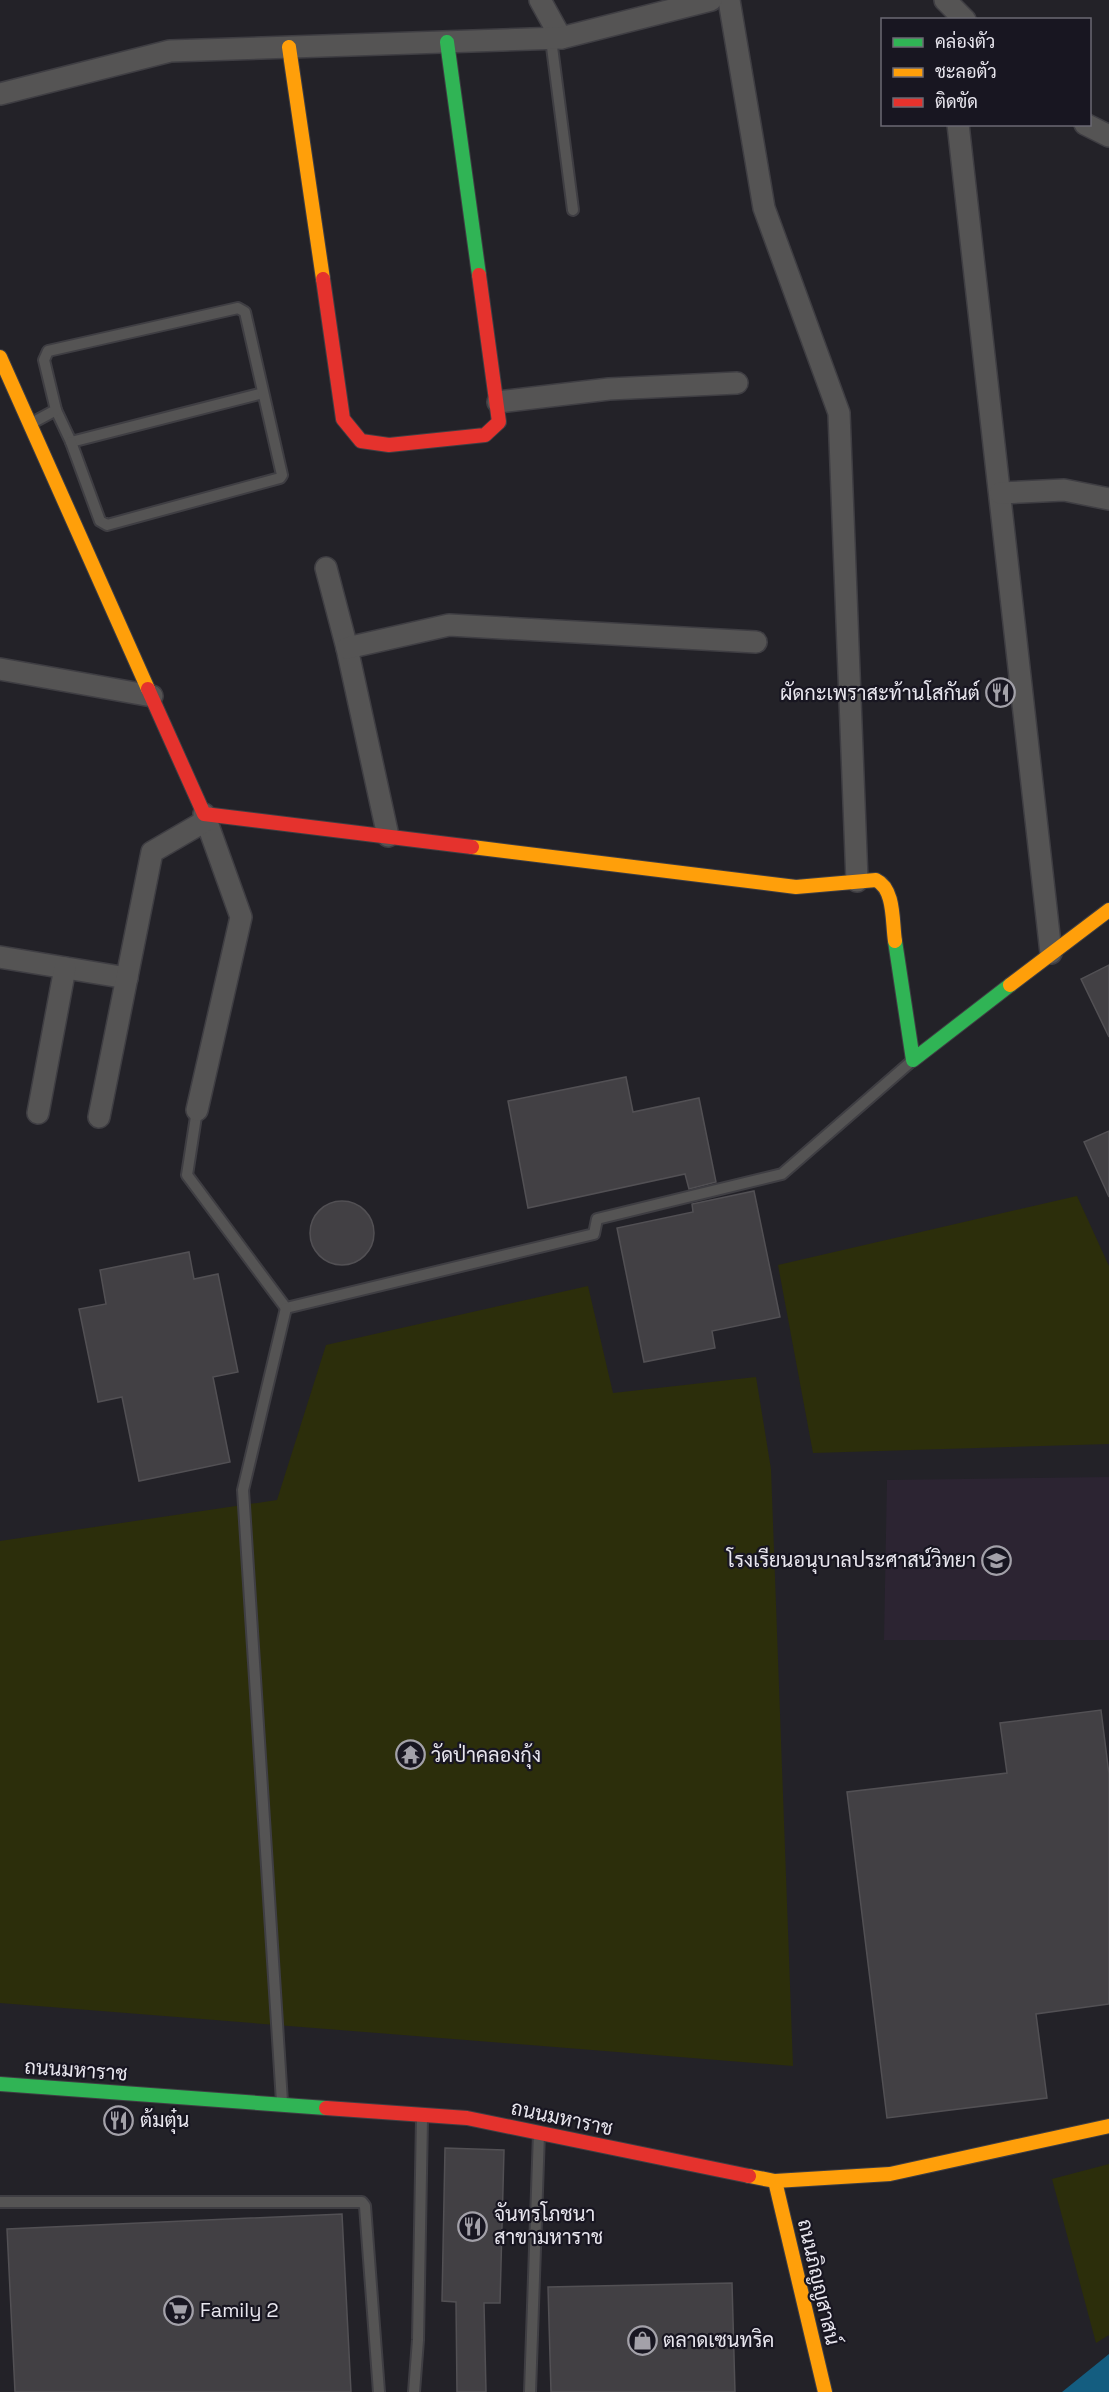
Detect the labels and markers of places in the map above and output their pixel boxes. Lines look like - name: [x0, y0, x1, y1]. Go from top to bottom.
- restaurant icon: ผัดกะเพราสะท้านโสกันต์: [985, 677, 1017, 709]
- place label: ผัดกะเพราสะท้านโสกันต์: [780, 679, 980, 706]
- school or university icon: โรงเรียนอนุบาลประศาสน์วิทยา: [981, 1544, 1013, 1576]
- place label: โรงเรียนอนุบาลประศาสน์วิทยา: [726, 1546, 976, 1574]
- temple icon: วัดป่าคลองกุ้ง: [394, 1739, 426, 1771]
- place label: วัดป่าคลองกุ้ง: [431, 1742, 541, 1769]
- restaurant icon: ต้มตุ๋น: [103, 2104, 135, 2136]
- place label: ต้มตุ๋น: [140, 2107, 189, 2134]
- place label: จันทรโภชนา สาขามหาราช: [494, 2201, 603, 2250]
- restaurant icon: จันทรโภชนา สาขามหาราช: [457, 2210, 489, 2242]
- supermarket icon: Family 2: [163, 2294, 195, 2326]
- place label: Family 2: [200, 2297, 279, 2323]
- shop icon: ตลาดเซนทริค: [626, 2324, 658, 2356]
- place label: ตลาดเซนทริค: [663, 2327, 774, 2353]

